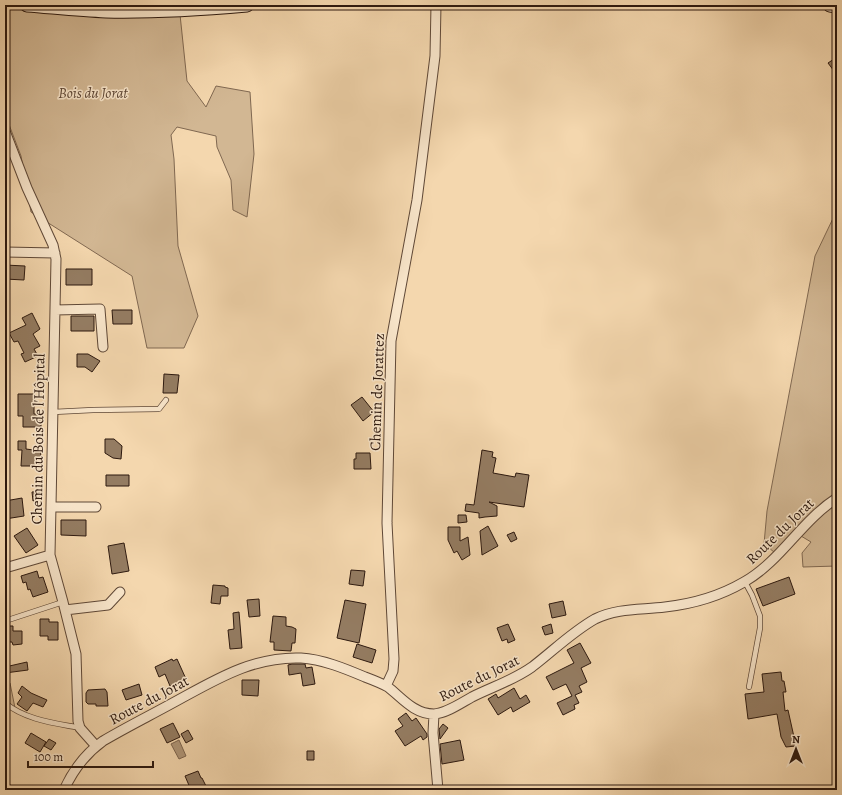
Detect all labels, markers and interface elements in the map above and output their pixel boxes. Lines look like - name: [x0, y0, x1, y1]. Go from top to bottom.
- park label: Bois du Jorat: [58, 83, 128, 103]
- street label: Chemin de Jorattez: [365, 333, 389, 451]
- street label: Chemin du Bois de l'Hôpital: [27, 353, 49, 525]
- street label: Route du Jorat: [742, 493, 818, 569]
- street label: Route du Jorat: [435, 650, 523, 706]
- street label: Route du Jorat: [106, 671, 192, 729]
- north arrow: [776, 729, 816, 769]
- text: N: [792, 732, 800, 747]
- scale bar: [28, 743, 153, 769]
- text: 100 m: [34, 749, 63, 765]

